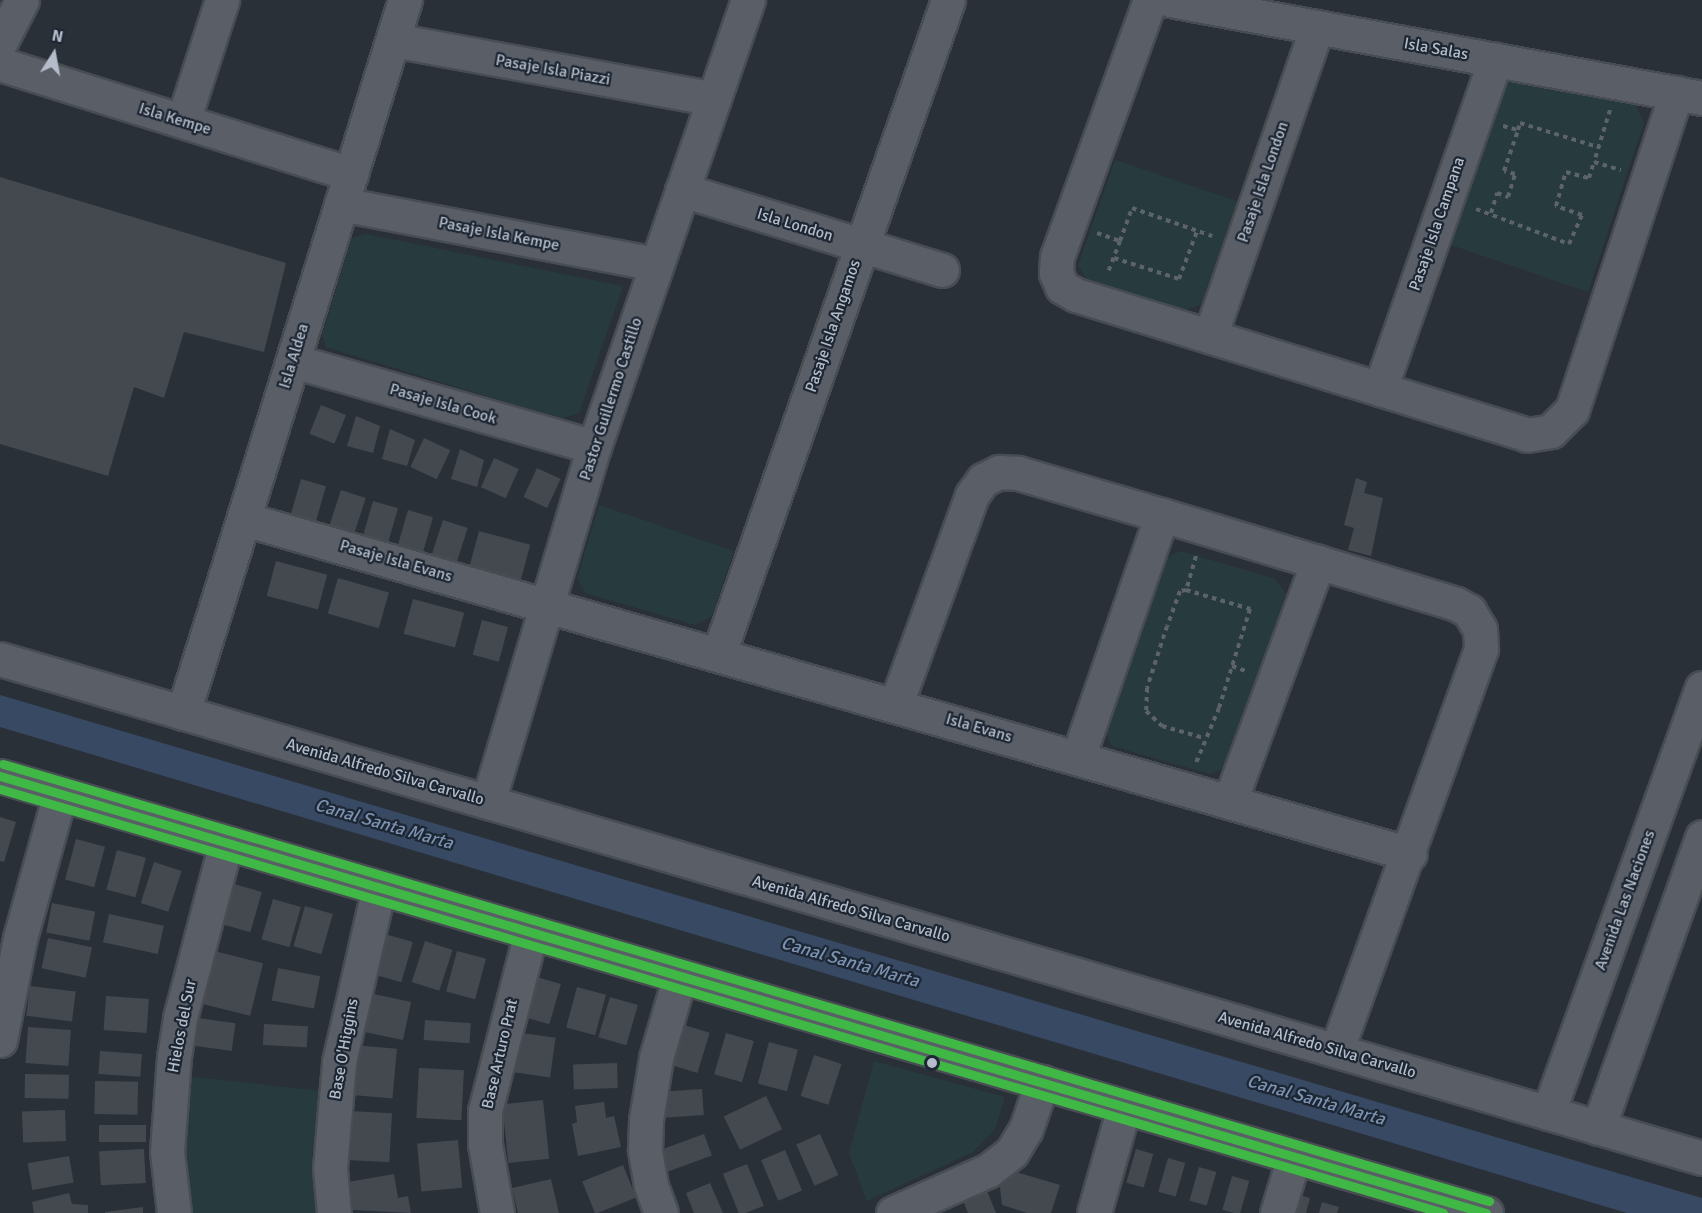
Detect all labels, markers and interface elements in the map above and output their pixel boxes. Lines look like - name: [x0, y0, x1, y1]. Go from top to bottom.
- north arrow: [24, 24, 84, 84]
- text: N: [50, 25, 65, 47]
- street label: Isla Salas: [1402, 34, 1470, 64]
- street label: Pasaje Isla Piazzi: [494, 50, 612, 90]
- street label: Isla Kempe: [137, 99, 213, 139]
- street label: Pasaje Isla London: [1233, 119, 1293, 245]
- street label: Pasaje Isla Campana: [1405, 155, 1469, 293]
- street label: Isla London: [755, 204, 835, 246]
- street label: Pasaje Isla Kempe: [437, 213, 561, 255]
- street label: Pasaje Isla Angamos: [801, 257, 865, 395]
- street label: Pastor Guillermo Castillo: [576, 315, 646, 483]
- street label: Isla Aldea: [275, 321, 313, 391]
- street label: Pasaje Isla Cook: [387, 380, 499, 428]
- street label: Pasaje Isla Evans: [338, 536, 454, 586]
- street label: Isla Evans: [944, 709, 1014, 747]
- street label: Avenida Alfredo Silva Carvallo: [284, 735, 486, 809]
- water label: Canal Santa Marta: [313, 794, 455, 854]
- street label: Avenida Las Naciones: [1591, 827, 1659, 973]
- street label: Avenida Alfredo Silva Carvallo: [750, 872, 952, 946]
- water label: Canal Santa Marta: [779, 932, 921, 992]
- street label: Hielos del Sur: [164, 978, 200, 1074]
- street label: Base O'Higgins: [326, 997, 362, 1101]
- street label: Base Arturo Prat: [478, 997, 522, 1111]
- street label: Avenida Alfredo Silva Carvallo: [1216, 1008, 1418, 1082]
- unlabelled marker: [926, 1057, 938, 1069]
- water label: Canal Santa Marta: [1245, 1070, 1387, 1130]

